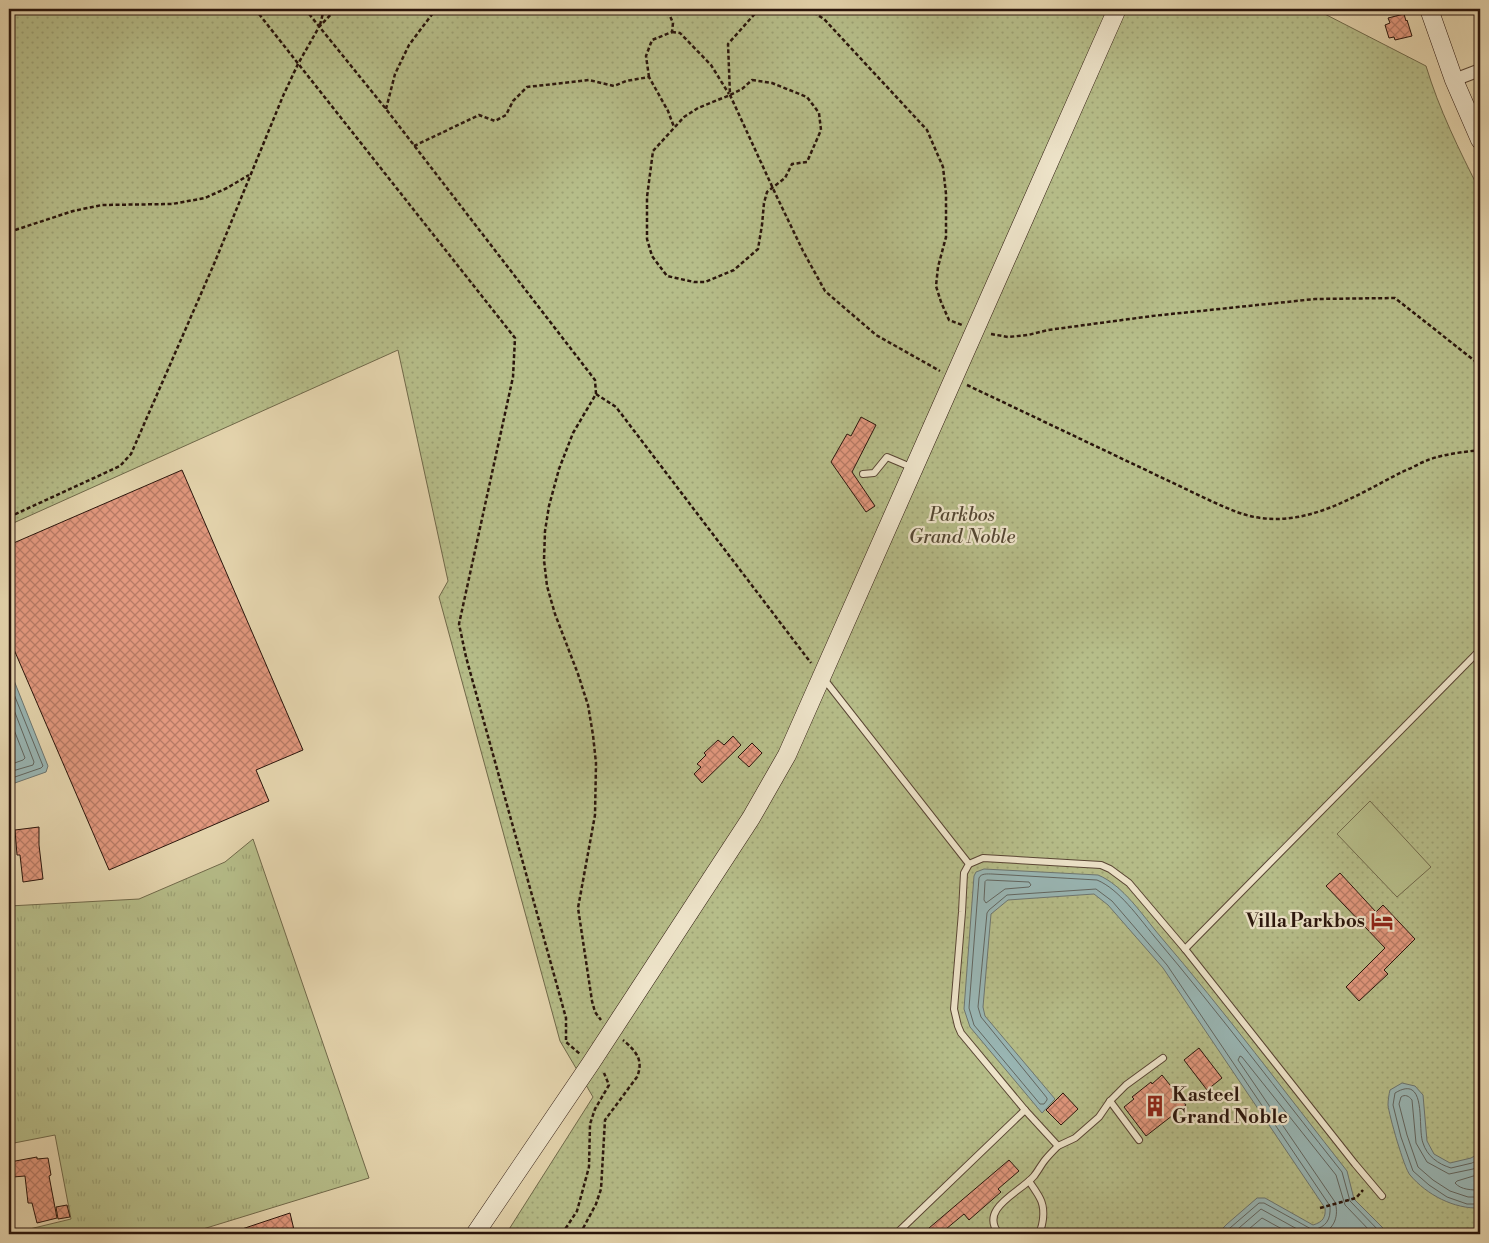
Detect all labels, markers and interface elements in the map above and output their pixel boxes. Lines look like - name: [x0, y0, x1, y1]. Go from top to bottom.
- park label: Parkbos Grand Noble: [909, 503, 1015, 549]
- hotel icon: Villa Parkbos: [1369, 908, 1395, 934]
- place label: Villa Parkbos: [1245, 909, 1365, 933]
- place label: Kasteel Grand Noble: [1172, 1083, 1288, 1129]
- building icon: Kasteel Grand Noble: [1142, 1093, 1168, 1119]

